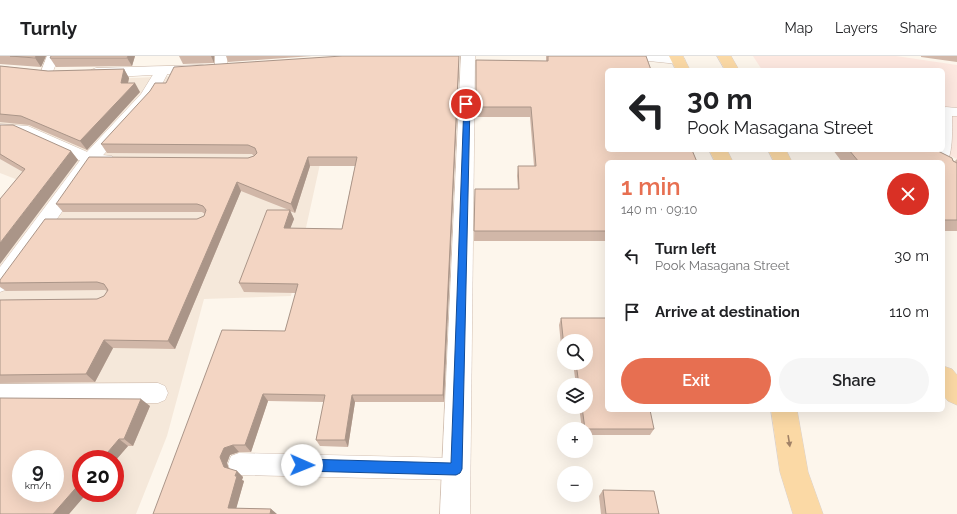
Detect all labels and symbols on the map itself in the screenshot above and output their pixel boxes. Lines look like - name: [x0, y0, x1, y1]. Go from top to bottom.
- pin: [449, 87, 483, 121]
- one-way arrow: [786, 435, 792, 447]
- position arrow: [281, 444, 323, 486]
- speed limit sign: 20: [72, 450, 124, 502]

